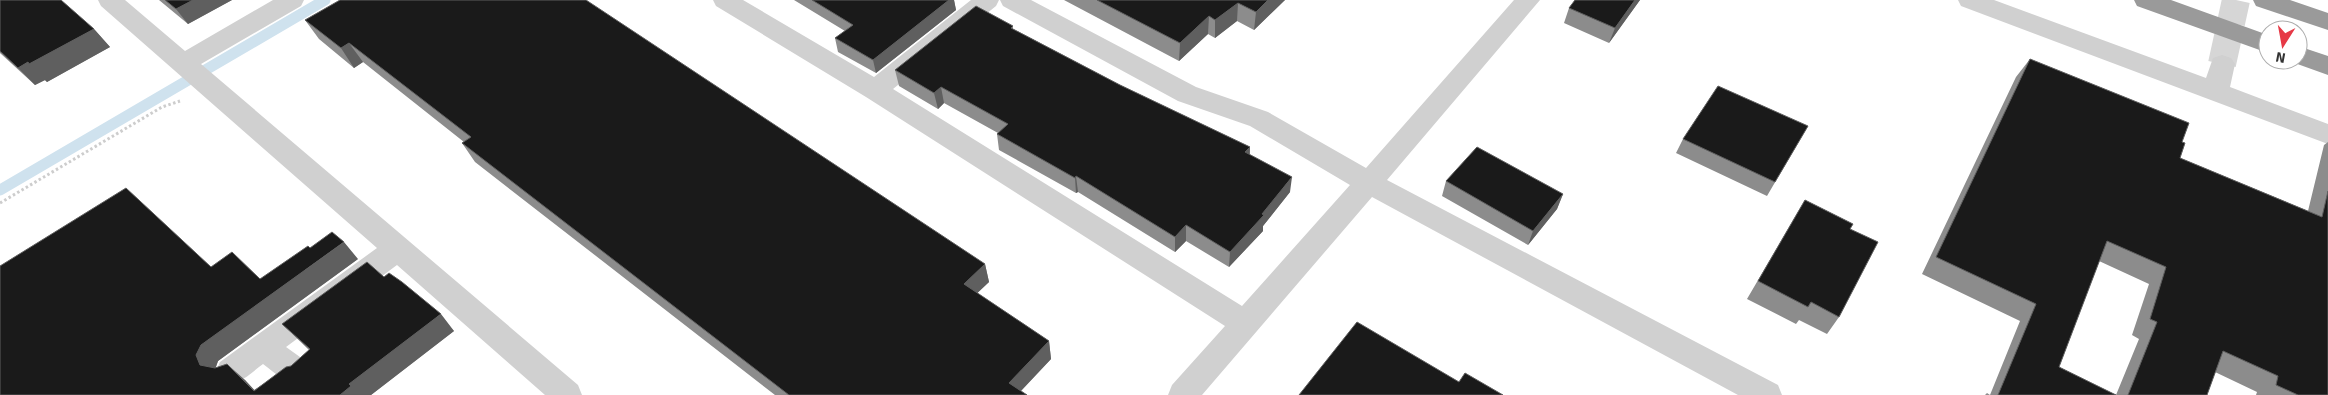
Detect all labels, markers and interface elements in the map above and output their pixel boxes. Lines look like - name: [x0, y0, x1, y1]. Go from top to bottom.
- north arrow: [2258, 20, 2308, 70]
- text: N: [2274, 48, 2287, 67]

